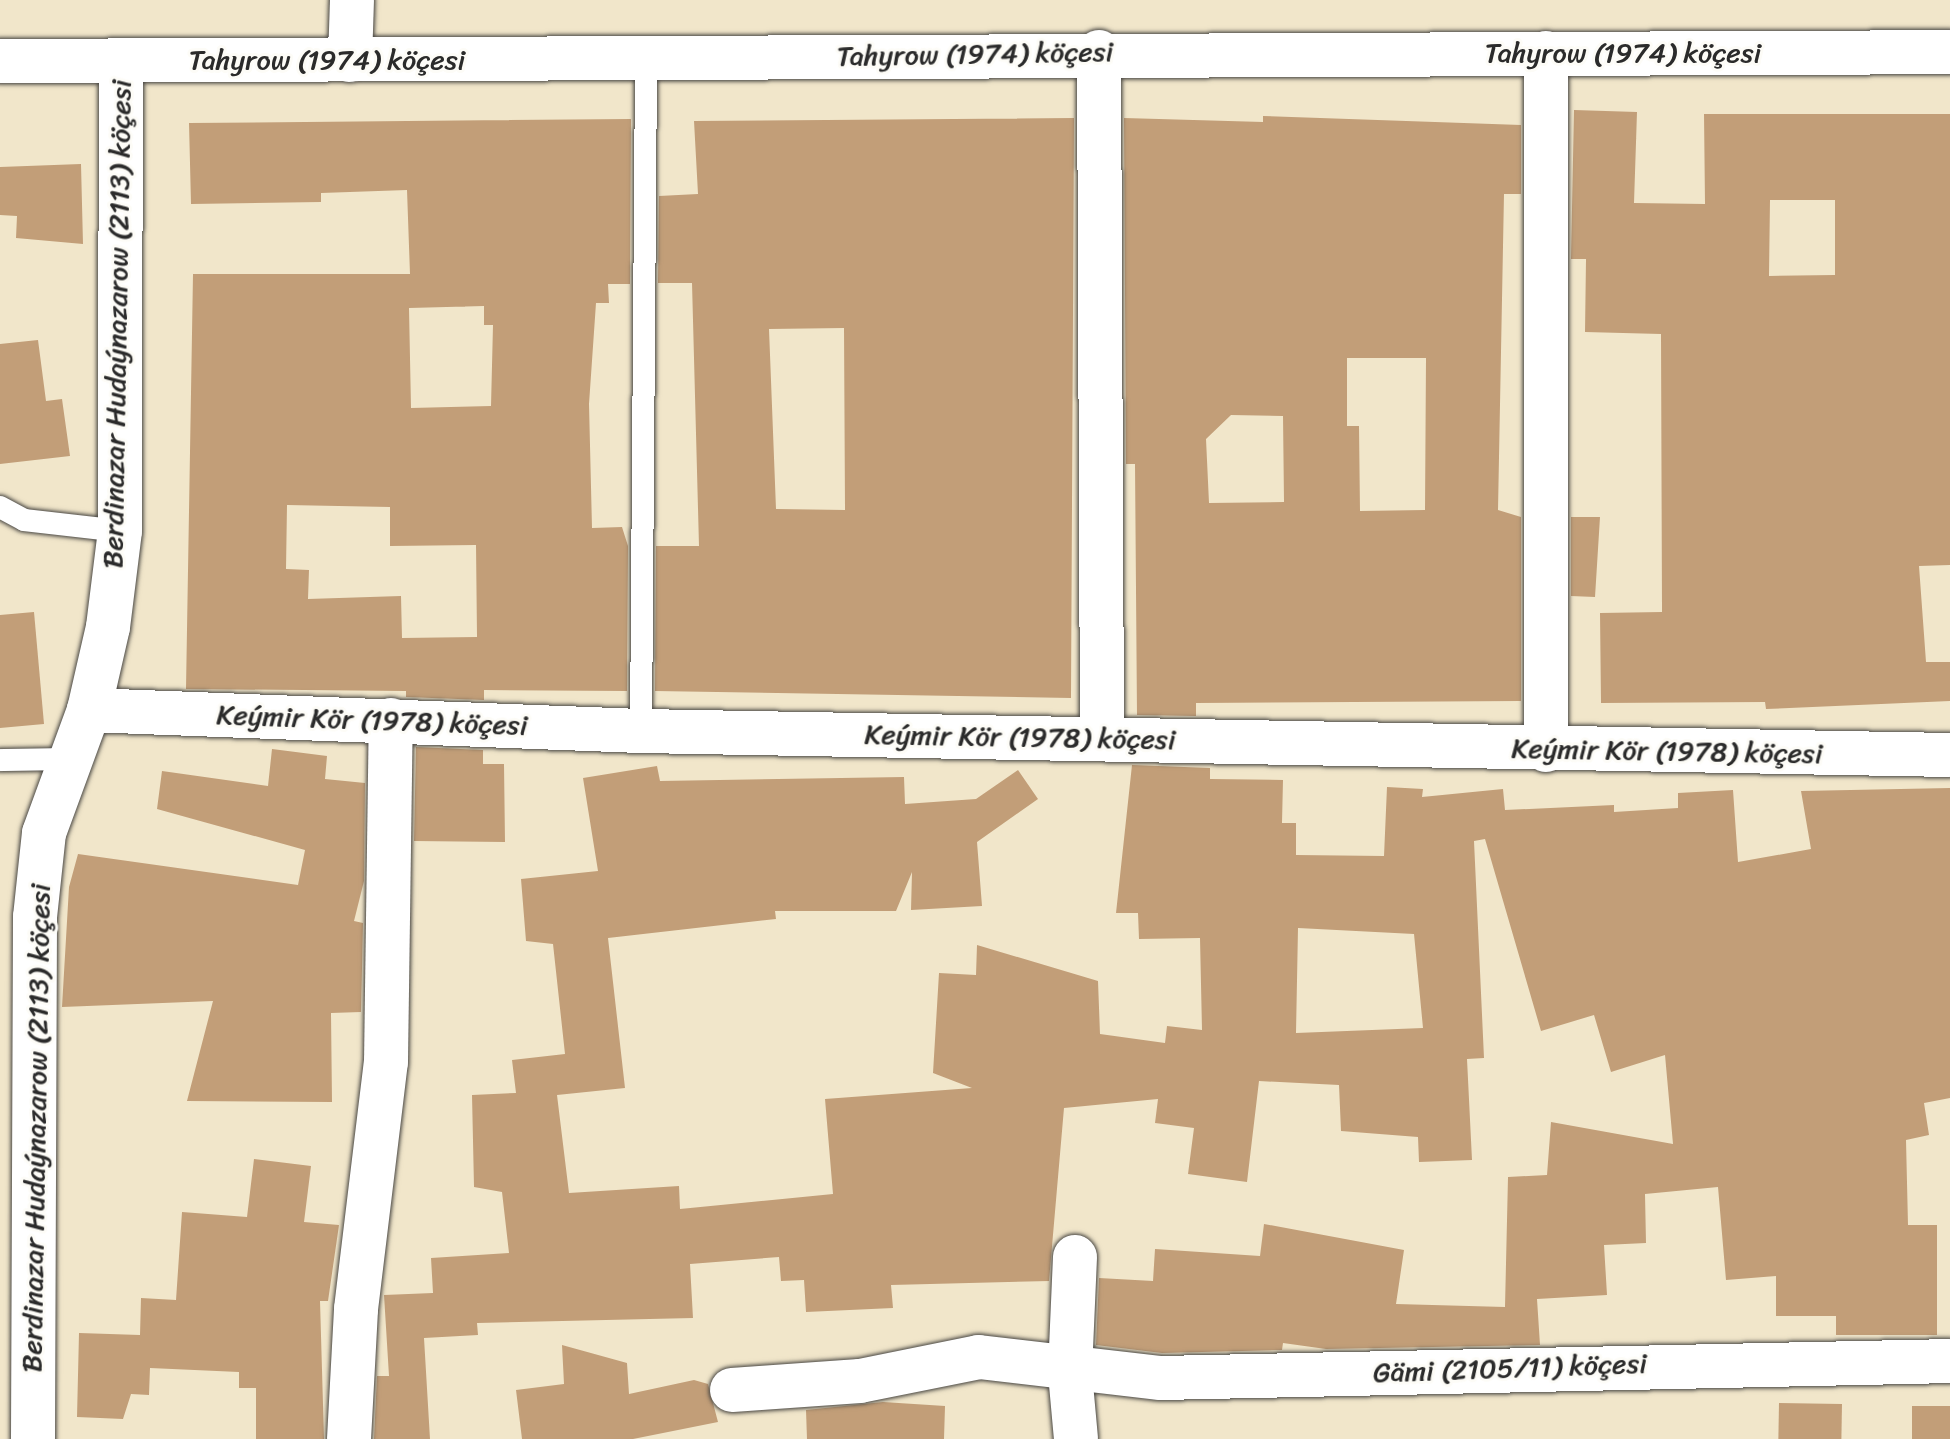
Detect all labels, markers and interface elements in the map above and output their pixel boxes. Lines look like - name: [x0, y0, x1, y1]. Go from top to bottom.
- street label: Tahyrow (1974) köçesi: [836, 35, 1114, 73]
- street label: Tahyrow (1974) köçesi: [1485, 36, 1761, 70]
- street label: Tahyrow (1974) köçesi: [189, 43, 465, 77]
- street label: Berdinazar Hudaýnazarow (2113) köçesi: [96, 79, 138, 569]
- street label: Keýmir Kör (1978) köçesi: [216, 698, 528, 742]
- street label: Keýmir Kör (1978) köçesi: [864, 717, 1176, 757]
- street label: Keýmir Kör (1978) köçesi: [1511, 731, 1823, 771]
- street label: Berdinazar Hudaýnazarow (2113) köçesi: [15, 883, 57, 1373]
- street label: Gämi (2105/11) köçesi: [1372, 1346, 1648, 1390]

